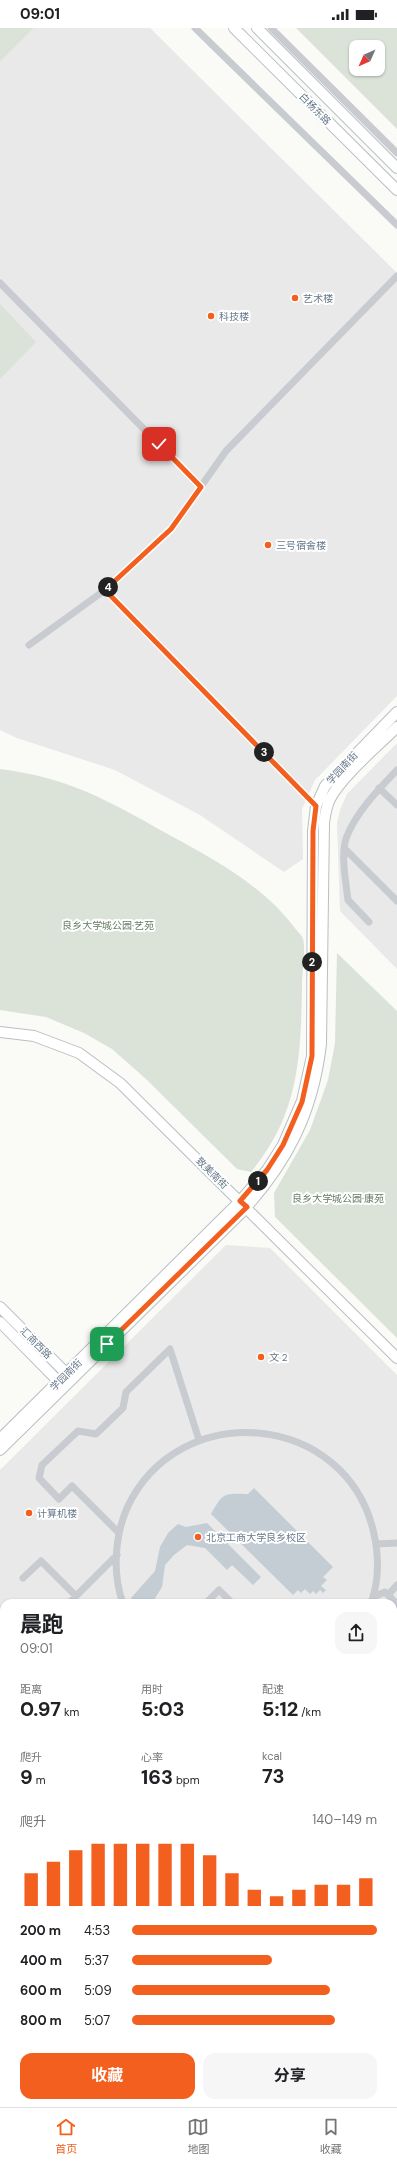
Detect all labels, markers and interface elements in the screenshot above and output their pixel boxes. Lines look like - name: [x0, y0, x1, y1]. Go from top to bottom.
- text: 09:01: [20, 4, 60, 24]
- north arrow: [349, 40, 385, 76]
- map controls: [349, 40, 385, 76]
- street label: 白杨东路: [296, 90, 334, 128]
- place label: 艺术楼: [303, 292, 333, 305]
- marker: 艺术楼: [290, 293, 300, 303]
- place label: 科技楼: [219, 310, 249, 323]
- marker: 科技楼: [206, 311, 216, 321]
- pin: [142, 427, 176, 461]
- icon: check: [148, 433, 170, 455]
- place label: 三号宿舍楼: [276, 539, 326, 552]
- marker: 三号宿舍楼: [263, 540, 273, 550]
- pin: 4: [98, 577, 118, 597]
- text: 4: [104, 580, 112, 594]
- pin: 3: [254, 742, 274, 762]
- text: 3: [261, 745, 267, 759]
- street label: 学园南街: [324, 749, 360, 787]
- park label: 良乡大学城公园·艺苑: [62, 919, 154, 932]
- pin: 2: [302, 952, 322, 972]
- text: 2: [309, 955, 315, 969]
- street label: 致美南街: [193, 1154, 231, 1192]
- pin: 1: [248, 1171, 268, 1191]
- text: 1: [256, 1174, 260, 1188]
- park label: 良乡大学城公园·康苑: [292, 1192, 384, 1205]
- street label: 汇商西路: [17, 1324, 55, 1362]
- pin: [90, 1327, 124, 1361]
- icon: arrive: [96, 1333, 118, 1355]
- place label: 文 2: [269, 1351, 288, 1364]
- marker: 文 2: [256, 1352, 266, 1362]
- street label: 学园南街: [47, 1356, 85, 1394]
- place label: 计算机楼: [37, 1507, 77, 1520]
- marker: 计算机楼: [24, 1508, 34, 1518]
- place label: 北京工商大学良乡校区: [206, 1531, 306, 1544]
- marker: 北京工商大学良乡校区: [193, 1532, 203, 1542]
- text: 晨跑: [20, 1610, 64, 1639]
- button: share: [335, 1612, 377, 1654]
- text: 09:01: [20, 1640, 53, 1657]
- text: 距离: [20, 1682, 42, 1696]
- text: 用时: [141, 1682, 163, 1696]
- text: 配速: [262, 1682, 284, 1696]
- text: 0.97: [20, 1696, 61, 1722]
- text: 5:03: [141, 1696, 185, 1722]
- text: 5:12: [262, 1696, 298, 1722]
- text: km: [61, 1705, 79, 1719]
- text: /km: [298, 1705, 321, 1719]
- text: kcal: [262, 1749, 282, 1763]
- text: 爬升: [20, 1750, 42, 1764]
- text: 心率: [141, 1750, 163, 1764]
- text: 73: [262, 1763, 285, 1789]
- text: 9: [20, 1764, 33, 1790]
- text: 163: [141, 1764, 173, 1790]
- text: m: [33, 1773, 45, 1787]
- text: bpm: [173, 1773, 200, 1787]
- text: 140–149 m: [312, 1811, 377, 1828]
- text: 爬升: [20, 1813, 46, 1830]
- text: 200 m: [20, 1922, 61, 1939]
- text: 4:53: [84, 1922, 110, 1939]
- text: 400 m: [20, 1952, 62, 1969]
- text: 5:37: [84, 1952, 109, 1969]
- text: 600 m: [20, 1982, 62, 1999]
- text: 5:09: [84, 1982, 112, 1999]
- text: 800 m: [20, 2012, 62, 2029]
- text: 5:07: [84, 2012, 110, 2029]
- button: 收藏: [20, 2053, 195, 2099]
- button: 分享: [203, 2053, 377, 2099]
- tab: 首页: [55, 2116, 77, 2156]
- tab: 地图: [187, 2116, 209, 2156]
- tab: 收藏: [320, 2116, 342, 2156]

